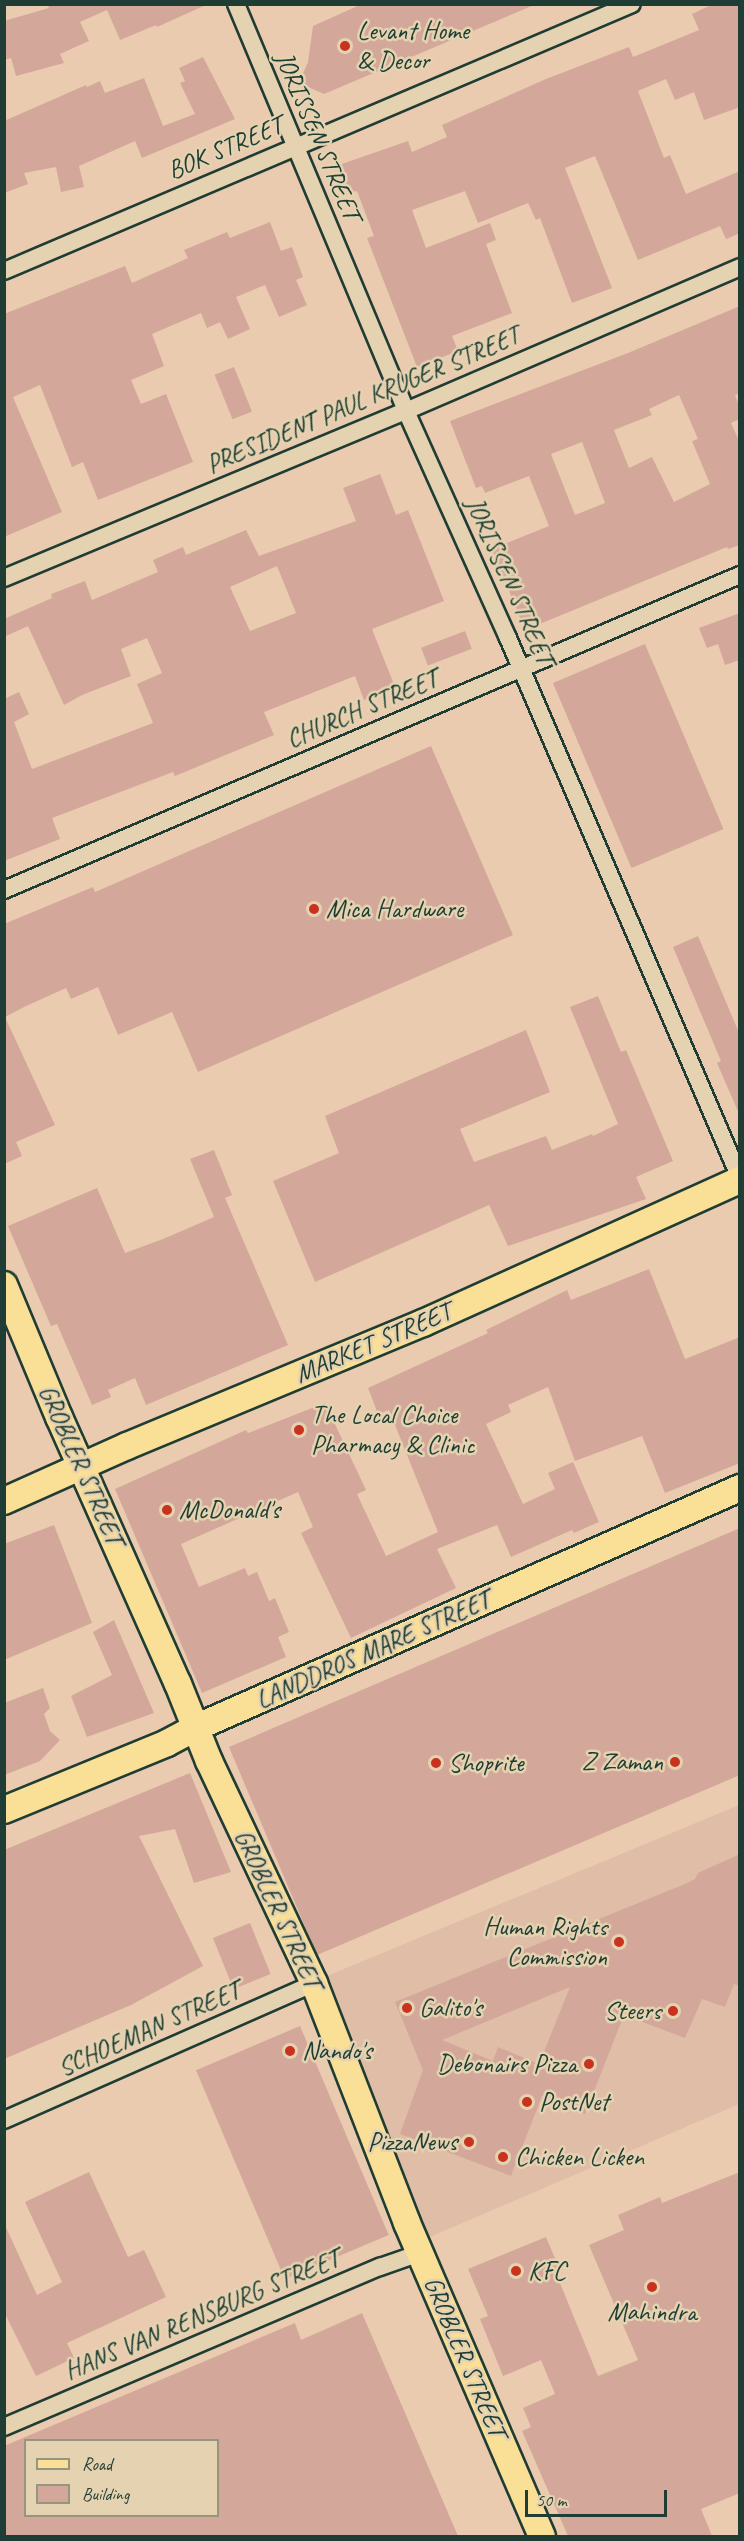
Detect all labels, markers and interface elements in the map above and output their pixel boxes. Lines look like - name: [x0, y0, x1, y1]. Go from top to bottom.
- place label: Levant Home & Decor: [357, 15, 469, 76]
- marker: Levant Home & Decor: [338, 39, 352, 53]
- street label: JORISSEN STREET: [269, 47, 367, 225]
- street label: BOK STREET: [163, 110, 287, 186]
- street label: PRESIDENT PAUL KRUGER STREET: [201, 319, 525, 481]
- street label: JORISSEN STREET: [459, 493, 561, 669]
- street label: CHURCH STREET: [282, 663, 442, 755]
- place label: Mica Hardware: [326, 893, 463, 925]
- marker: Mica Hardware: [307, 902, 321, 916]
- street label: MARKET STREET: [291, 1296, 455, 1390]
- street label: GROBLER STREET: [32, 1380, 130, 1550]
- place label: The Local Choice Pharmacy & Clinic: [311, 1399, 474, 1460]
- marker: The Local Choice Pharmacy & Clinic: [292, 1423, 306, 1437]
- place label: McDonald's: [179, 1494, 280, 1526]
- marker: McDonald's: [160, 1503, 174, 1517]
- street label: LANDDROS MARE STREET: [251, 1584, 495, 1716]
- place label: Z Zaman: [582, 1746, 663, 1778]
- place label: Shoprite: [448, 1747, 524, 1779]
- marker: Z Zaman: [668, 1755, 682, 1769]
- marker: Shoprite: [429, 1756, 443, 1770]
- street label: GROBLER STREET: [228, 1824, 328, 1994]
- place label: Human Rights Commission: [482, 1911, 607, 1972]
- marker: Human Rights Commission: [612, 1935, 626, 1949]
- street label: SCHOEMAN STREET: [53, 1975, 245, 2083]
- place label: Galito's: [419, 1992, 482, 2024]
- place label: Steers: [604, 1995, 661, 2027]
- marker: Galito's: [400, 2001, 414, 2015]
- marker: Steers: [666, 2004, 680, 2018]
- place label: Nando's: [302, 2035, 372, 2067]
- marker: Nando's: [283, 2044, 297, 2058]
- place label: Debonairs Pizza: [437, 2048, 577, 2080]
- marker: Debonairs Pizza: [582, 2057, 596, 2071]
- place label: PostNet: [539, 2086, 609, 2118]
- marker: PostNet: [520, 2095, 534, 2109]
- place label: PizzaNews: [368, 2126, 457, 2158]
- marker: PizzaNews: [462, 2135, 476, 2149]
- place label: Chicken Licken: [515, 2141, 644, 2173]
- marker: Chicken Licken: [496, 2150, 510, 2164]
- street label: HANS VAN RENSBURG STREET: [60, 2243, 344, 2387]
- place label: KFC: [528, 2255, 566, 2287]
- marker: KFC: [509, 2264, 523, 2278]
- street label: GROBLER STREET: [417, 2272, 513, 2442]
- marker: Mahindra: [645, 2280, 659, 2294]
- place label: Mahindra: [608, 2296, 696, 2328]
- legend: [24, 2439, 219, 2517]
- text: Road: [82, 2453, 112, 2475]
- scale bar: [528, 2478, 670, 2516]
- text: Building: [82, 2483, 129, 2505]
- text: 50 m: [536, 2489, 567, 2511]

